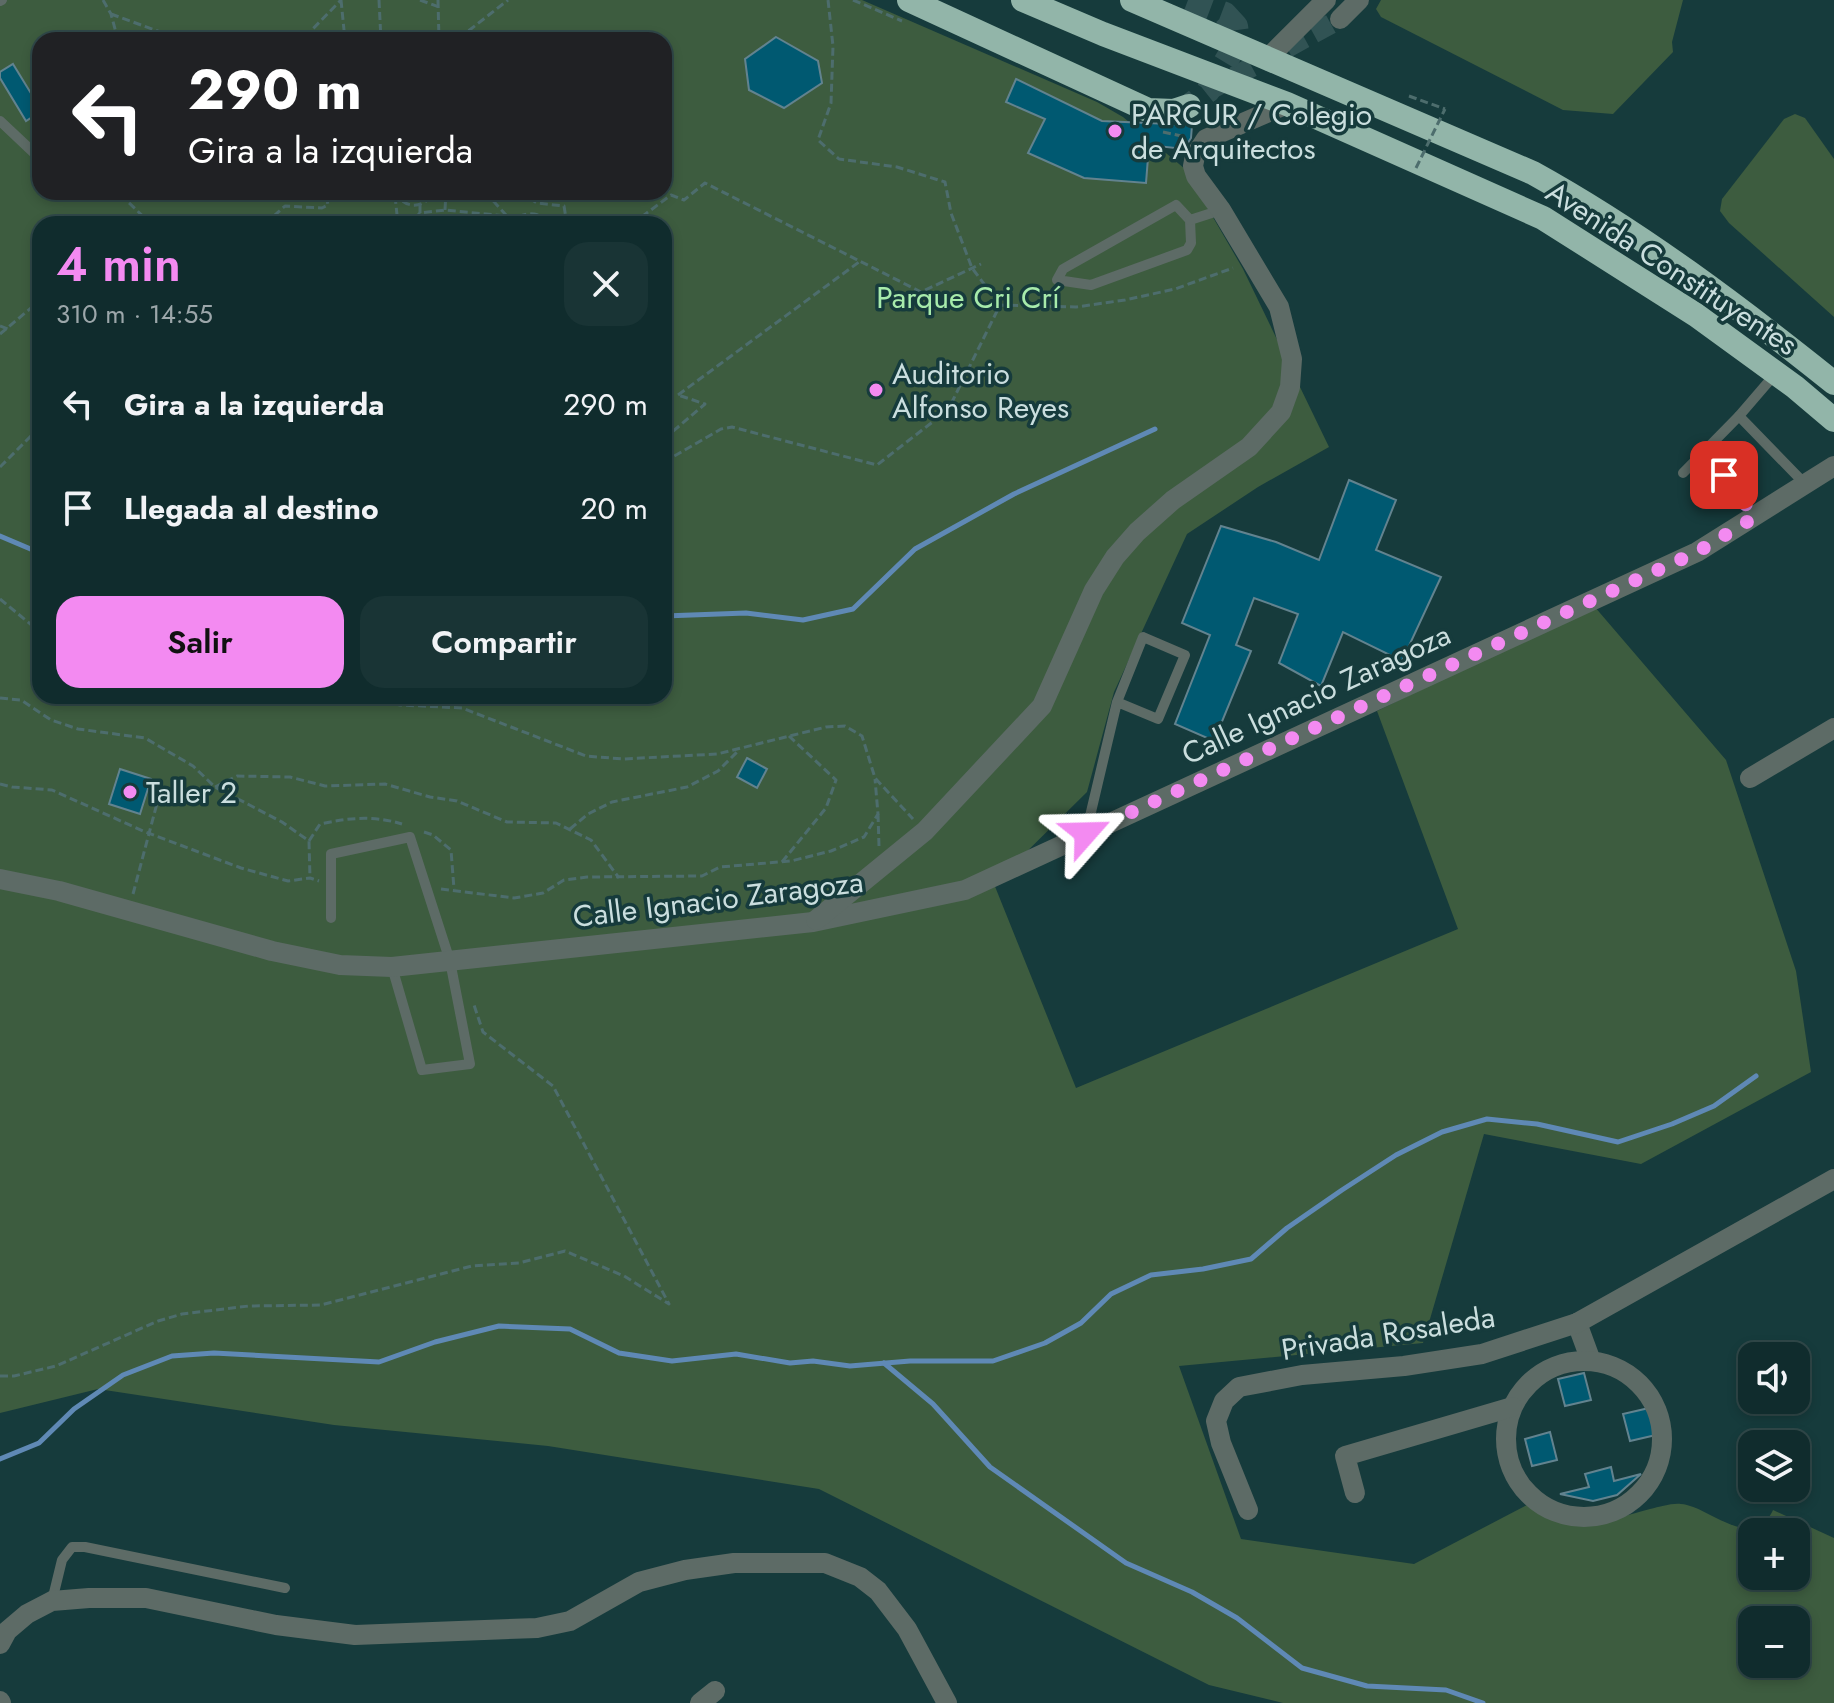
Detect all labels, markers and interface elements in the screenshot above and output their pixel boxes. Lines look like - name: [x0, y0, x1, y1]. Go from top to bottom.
- text: 290 m: [188, 49, 362, 130]
- icon: left: [56, 64, 160, 168]
- place label: PARCUR / Colegio de Arquitectos: [1131, 93, 1372, 170]
- marker: PARCUR / Colegio de Arquitectos: [1106, 122, 1124, 140]
- text: Gira a la izquierda: [188, 124, 473, 176]
- street label: Avenida Constituyentes: [1538, 170, 1806, 366]
- text: 4 min: [56, 230, 181, 299]
- button: close: [564, 242, 648, 326]
- park label: Parque Cri Crí: [876, 276, 1061, 319]
- text: 310 m · 14:55: [56, 295, 213, 333]
- place label: Auditorio Alfonso Reyes: [892, 352, 1069, 429]
- marker: Auditorio Alfonso Reyes: [867, 381, 885, 399]
- icon: left: [56, 382, 100, 426]
- text: Gira a la izquierda: [124, 383, 384, 426]
- text: 290 m: [563, 383, 648, 426]
- pin: [1690, 441, 1758, 509]
- icon: arrive: [1702, 453, 1746, 497]
- icon: arrive: [56, 486, 100, 530]
- text: Llegada al destino: [124, 487, 379, 530]
- text: 20 m: [581, 487, 648, 530]
- button: Salir: [56, 596, 344, 688]
- button: Compartir: [360, 596, 648, 688]
- street label: Calle Ignacio Zaragoza: [1175, 613, 1457, 775]
- place label: Taller 2: [146, 771, 237, 814]
- marker: Taller 2: [121, 783, 139, 801]
- position arrow: [1044, 791, 1128, 875]
- street label: Calle Ignacio Zaragoza: [570, 860, 866, 938]
- street label: Privada Rosaleda: [1278, 1295, 1498, 1371]
- map controls: [1738, 1342, 1810, 1678]
- button: sound: [1738, 1342, 1810, 1414]
- button: layers: [1738, 1430, 1810, 1502]
- button: +: [1738, 1518, 1810, 1590]
- button: −: [1738, 1606, 1810, 1678]

